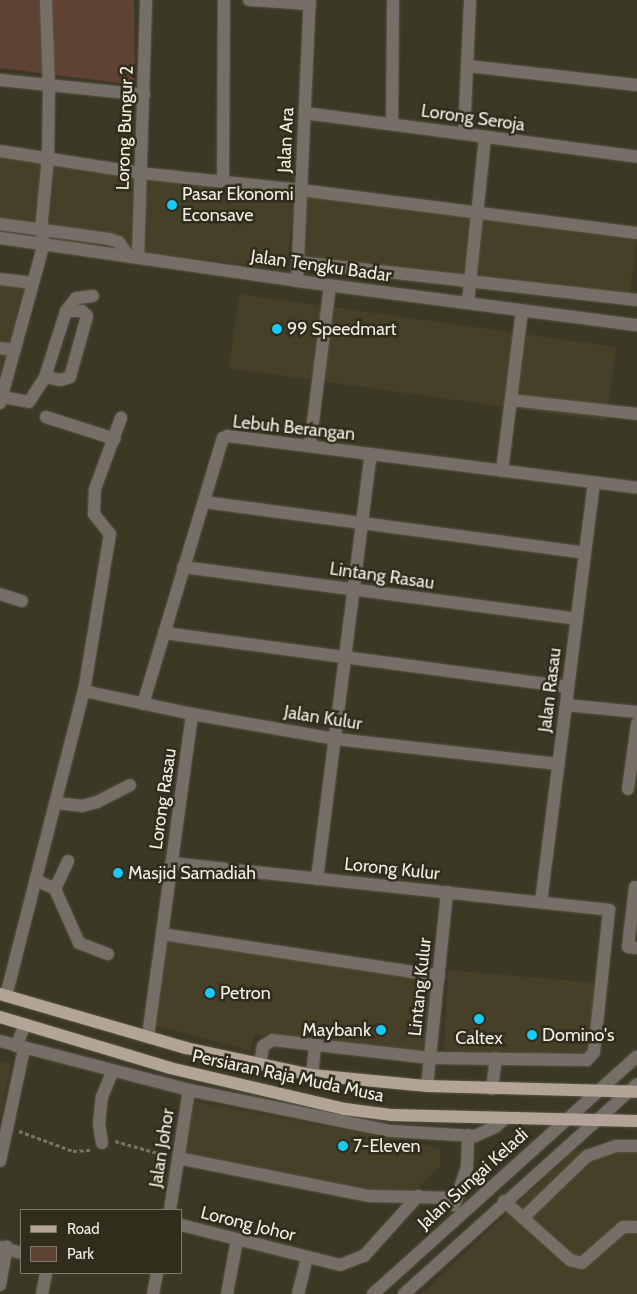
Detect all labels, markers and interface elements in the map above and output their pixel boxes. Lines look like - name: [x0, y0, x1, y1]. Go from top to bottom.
- street label: Lorong Bungur 2: [112, 65, 138, 191]
- street label: Lorong Seroja: [420, 100, 526, 136]
- street label: Jalan Ara: [274, 107, 298, 173]
- place label: Pasar Ekonomi Econsave: [182, 184, 294, 226]
- marker: Pasar Ekonomi Econsave: [166, 199, 178, 211]
- street label: Jalan Tengku Badar: [249, 245, 393, 287]
- place label: 99 Speedmart: [287, 318, 397, 340]
- marker: 99 Speedmart: [271, 323, 283, 335]
- street label: Lebuh Berangan: [232, 411, 356, 445]
- street label: Lintang Rasau: [328, 558, 436, 594]
- street label: Jalan Rasau: [534, 647, 566, 733]
- street label: Jalan Kulur: [282, 701, 364, 735]
- street label: Lorong Rasau: [145, 747, 181, 851]
- street label: Lorong Kulur: [343, 853, 441, 885]
- place label: Masjid Samadiah: [128, 862, 256, 884]
- marker: Masjid Samadiah: [112, 867, 124, 879]
- street label: Lintang Kulur: [404, 937, 436, 1037]
- place label: Petron: [220, 982, 271, 1004]
- marker: Petron: [204, 987, 216, 999]
- marker: Caltex: [473, 1013, 485, 1025]
- place label: Maybank: [302, 1019, 371, 1041]
- marker: Maybank: [375, 1024, 387, 1036]
- place label: Domino's: [542, 1024, 614, 1046]
- place label: Caltex: [455, 1027, 503, 1049]
- marker: Domino's: [526, 1029, 538, 1041]
- street label: Persiaran Raja Muda Musa: [190, 1045, 386, 1107]
- street label: Jalan Johor: [145, 1107, 179, 1189]
- street label: Jalan Sungai Keladi: [413, 1124, 533, 1234]
- place label: 7-Eleven: [353, 1135, 421, 1157]
- marker: 7-Eleven: [337, 1140, 349, 1152]
- street label: Lorong Johor: [198, 1202, 298, 1246]
- legend: [20, 1209, 182, 1274]
- text: Road: [67, 1220, 100, 1238]
- text: Park: [67, 1245, 94, 1263]

